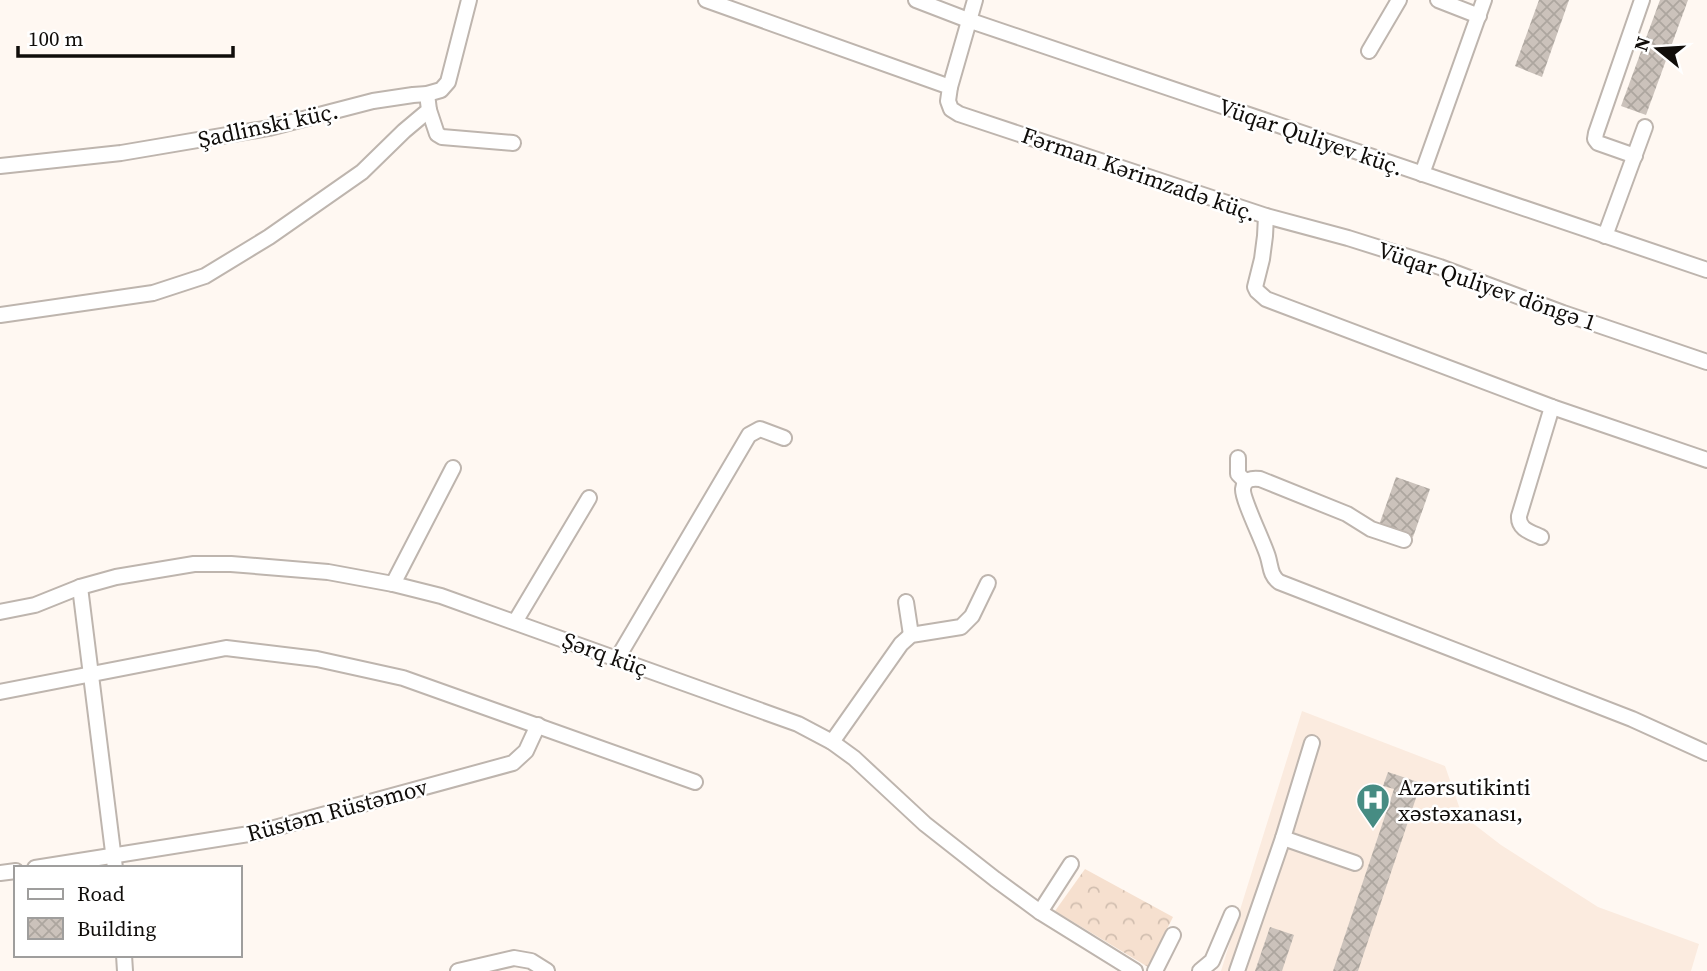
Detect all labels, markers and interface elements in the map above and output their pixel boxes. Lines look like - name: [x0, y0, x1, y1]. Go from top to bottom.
- scale bar: [18, 14, 233, 58]
- north arrow: [1623, 14, 1693, 84]
- text: 100 m: [28, 24, 83, 53]
- text: N: [1627, 33, 1656, 54]
- street label: Vüqar Quliyev küç.: [1214, 90, 1408, 184]
- street label: Şadlinski küç.: [195, 95, 341, 155]
- street label: Fərman Kərimzadə küç.: [1017, 119, 1261, 229]
- street label: Vüqar Quliyev döngə 1: [1373, 234, 1601, 338]
- street label: Şərq küç: [558, 624, 652, 684]
- street label: Rüstəm Rüstəmov: [243, 770, 431, 850]
- place label: Azərsutikinti xəstəxanası,: [1398, 771, 1531, 829]
- hospital icon: Azərsutikinti xəstəxanası,: [1354, 781, 1392, 830]
- legend: [14, 866, 242, 957]
- text: Road: [77, 879, 125, 908]
- text: Building: [77, 914, 156, 943]

